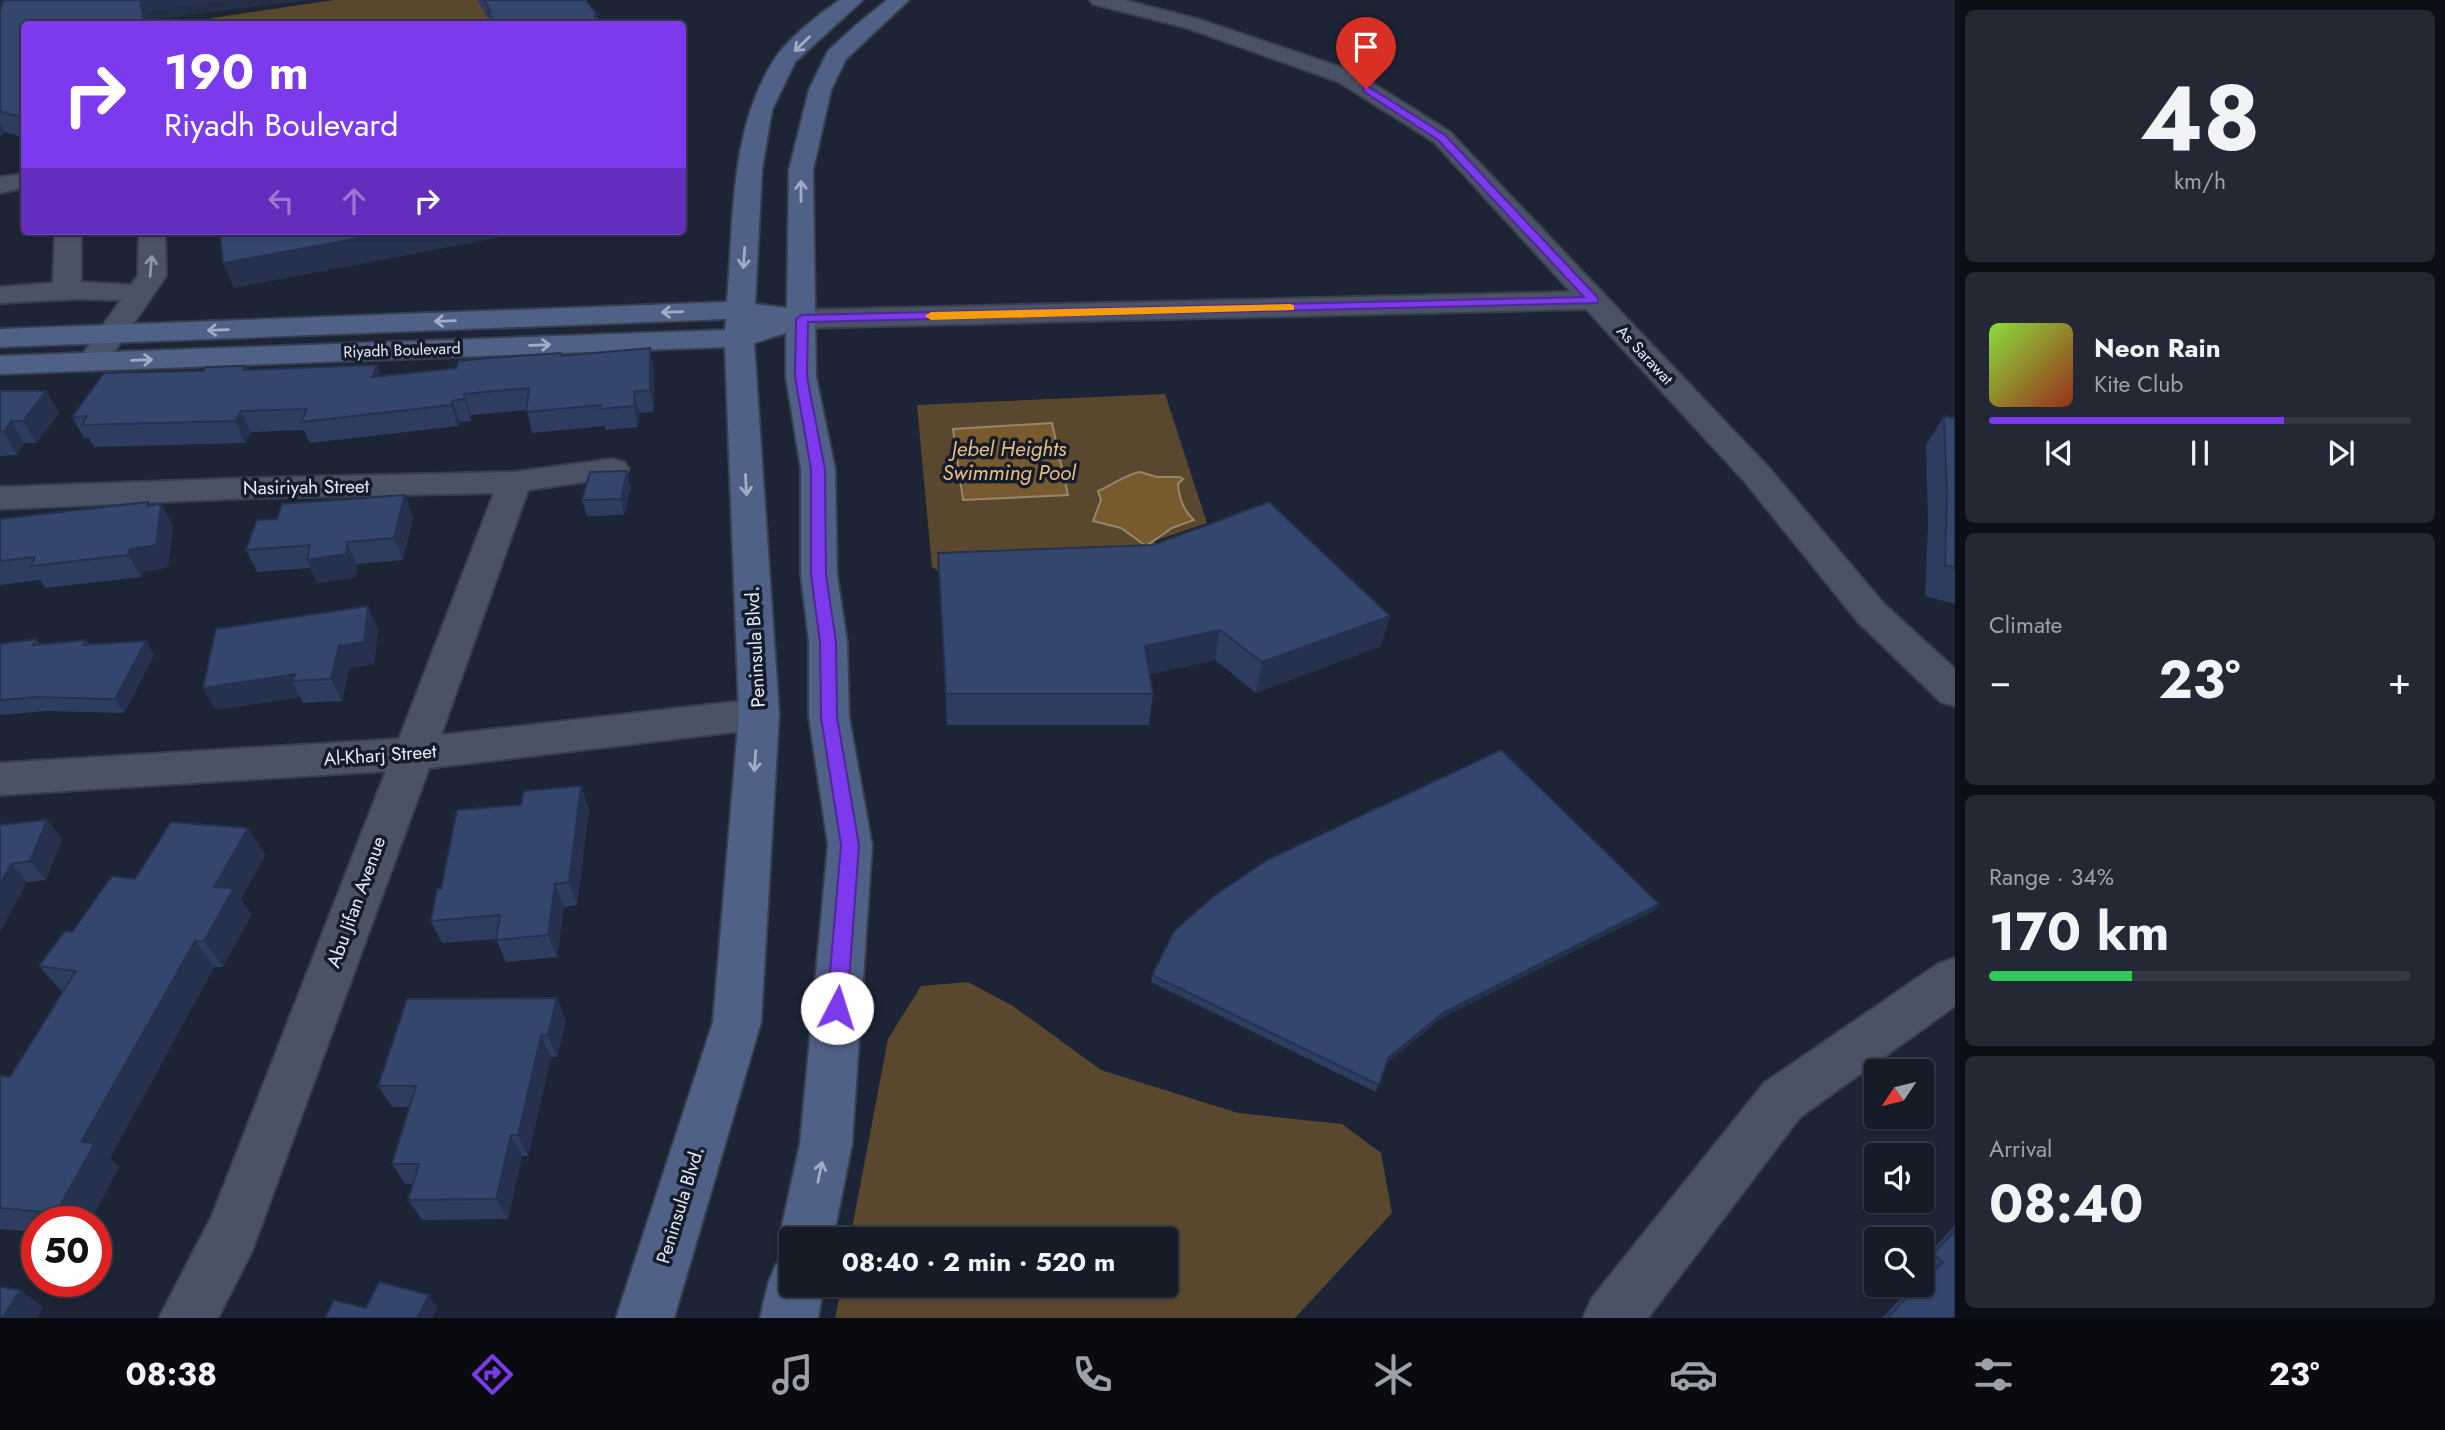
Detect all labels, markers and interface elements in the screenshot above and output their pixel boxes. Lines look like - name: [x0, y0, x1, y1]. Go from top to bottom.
- pin: [1336, 17, 1396, 89]
- icon: arrive: [1347, 28, 1385, 66]
- one-way arrow: [793, 36, 810, 53]
- text: 190 m: [164, 37, 309, 107]
- icon: right: [49, 49, 140, 140]
- text: 48: [2140, 53, 2260, 184]
- text: Riyadh Boulevard: [164, 102, 399, 148]
- text: km/h: [2174, 164, 2226, 198]
- one-way arrow: [794, 179, 808, 202]
- icon: left: [262, 182, 300, 220]
- icon: ahead: [335, 182, 373, 220]
- icon: right: [408, 182, 446, 220]
- one-way arrow: [737, 246, 750, 269]
- one-way arrow: [145, 255, 158, 278]
- one-way arrow: [661, 306, 684, 319]
- one-way arrow: [434, 315, 457, 328]
- street label: As Sarawat: [1611, 320, 1679, 390]
- one-way arrow: [206, 323, 229, 336]
- text: Neon Rain: [2094, 329, 2221, 367]
- street label: Riyadh Boulevard: [343, 336, 461, 364]
- one-way arrow: [529, 339, 552, 352]
- one-way arrow: [130, 353, 153, 367]
- text: Kite Club: [2094, 367, 2183, 401]
- water label: Jebel Heights Swimming Pool: [942, 434, 1077, 488]
- icon: previous: [2040, 434, 2078, 472]
- icon: pause: [2181, 434, 2219, 472]
- icon: next: [2322, 434, 2360, 472]
- street label: Nasiriyah Street: [243, 472, 370, 502]
- one-way arrow: [740, 473, 753, 496]
- street label: Peninsula Blvd.: [738, 586, 772, 708]
- text: Climate: [1989, 608, 2062, 642]
- text: 23°: [2159, 642, 2240, 718]
- text: −: [1989, 653, 2011, 708]
- text: +: [2388, 653, 2411, 708]
- street label: Al-Kharj Street: [323, 738, 438, 772]
- one-way arrow: [749, 749, 762, 772]
- street label: Abu Jifan Avenue: [320, 832, 392, 971]
- text: Range · 34%: [1989, 860, 2114, 894]
- text: 170 km: [1989, 894, 2170, 970]
- position arrow: [800, 971, 874, 1045]
- north arrow: [1864, 1059, 1934, 1129]
- map controls: [1864, 1059, 1934, 1297]
- text: Arrival: [1989, 1132, 2052, 1166]
- street label: Peninsula Blvd.: [649, 1143, 711, 1267]
- button: sound: [1864, 1143, 1934, 1213]
- one-way arrow: [814, 1161, 828, 1184]
- text: 08:40: [1989, 1166, 2144, 1242]
- speed limit sign: 50: [21, 1206, 112, 1297]
- button: search: [1864, 1227, 1934, 1297]
- text: 08:40 · 2 min · 520 m: [842, 1243, 1115, 1281]
- icon: directions: [468, 1350, 517, 1399]
- icon: music: [768, 1350, 817, 1399]
- icon: phone: [1068, 1350, 1117, 1399]
- icon: climate: [1369, 1350, 1418, 1399]
- icon: car: [1669, 1350, 1718, 1399]
- icon: filters: [1969, 1350, 2018, 1399]
- text: 08:38: [126, 1351, 217, 1397]
- text: 23°: [2269, 1351, 2319, 1397]

